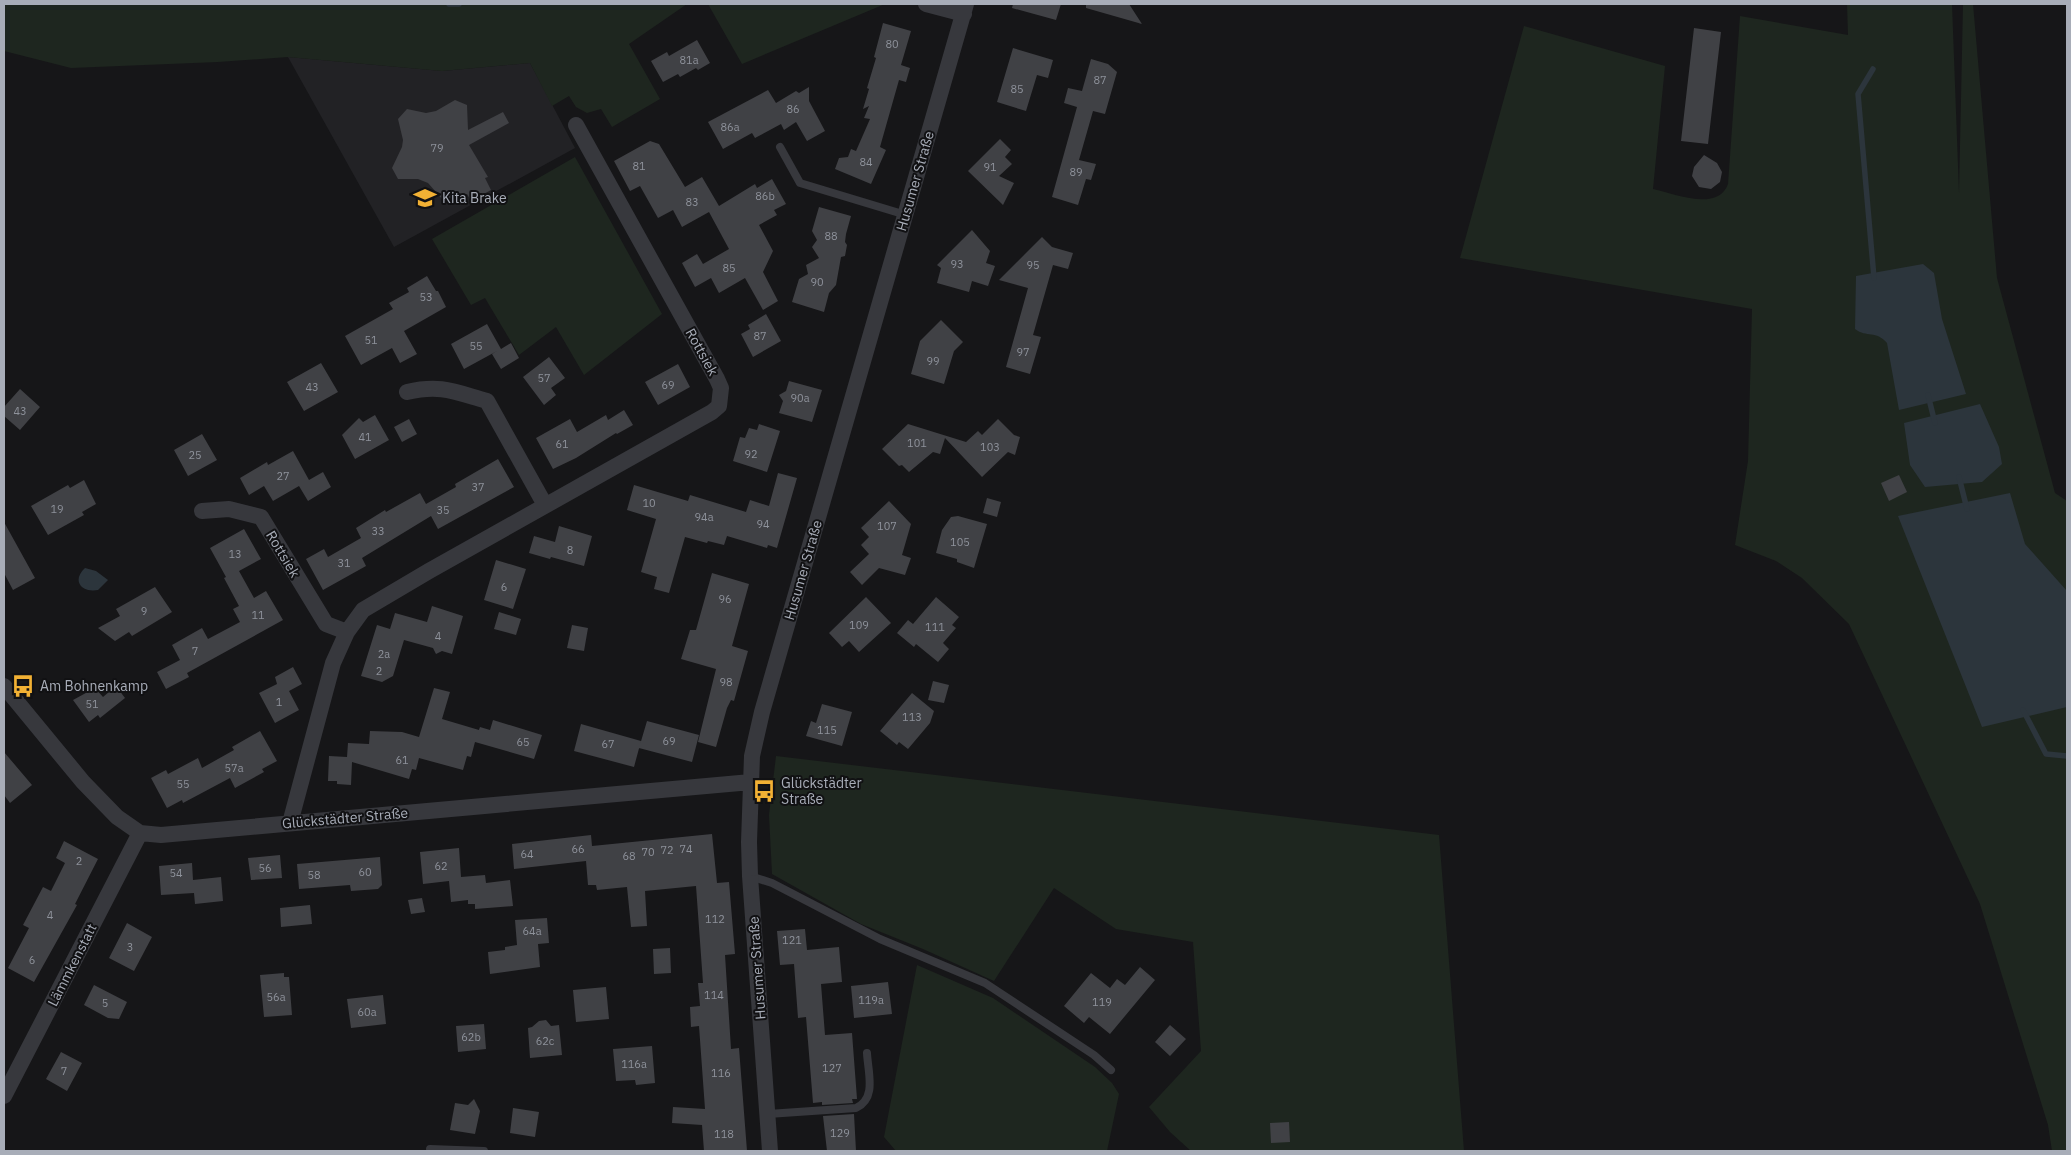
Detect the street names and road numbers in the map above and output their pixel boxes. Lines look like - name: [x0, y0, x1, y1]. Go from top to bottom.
- street label: Husumer Straße: [892, 129, 938, 233]
- street label: Rottsiek: [682, 325, 723, 379]
- street label: Husumer Straße: [780, 518, 826, 622]
- street label: Rottsiek: [262, 527, 304, 581]
- street label: Glückstädter Straße: [281, 804, 409, 832]
- street label: Husumer Straße: [744, 916, 770, 1020]
- street label: Lämmkenstatt: [43, 921, 101, 1009]

